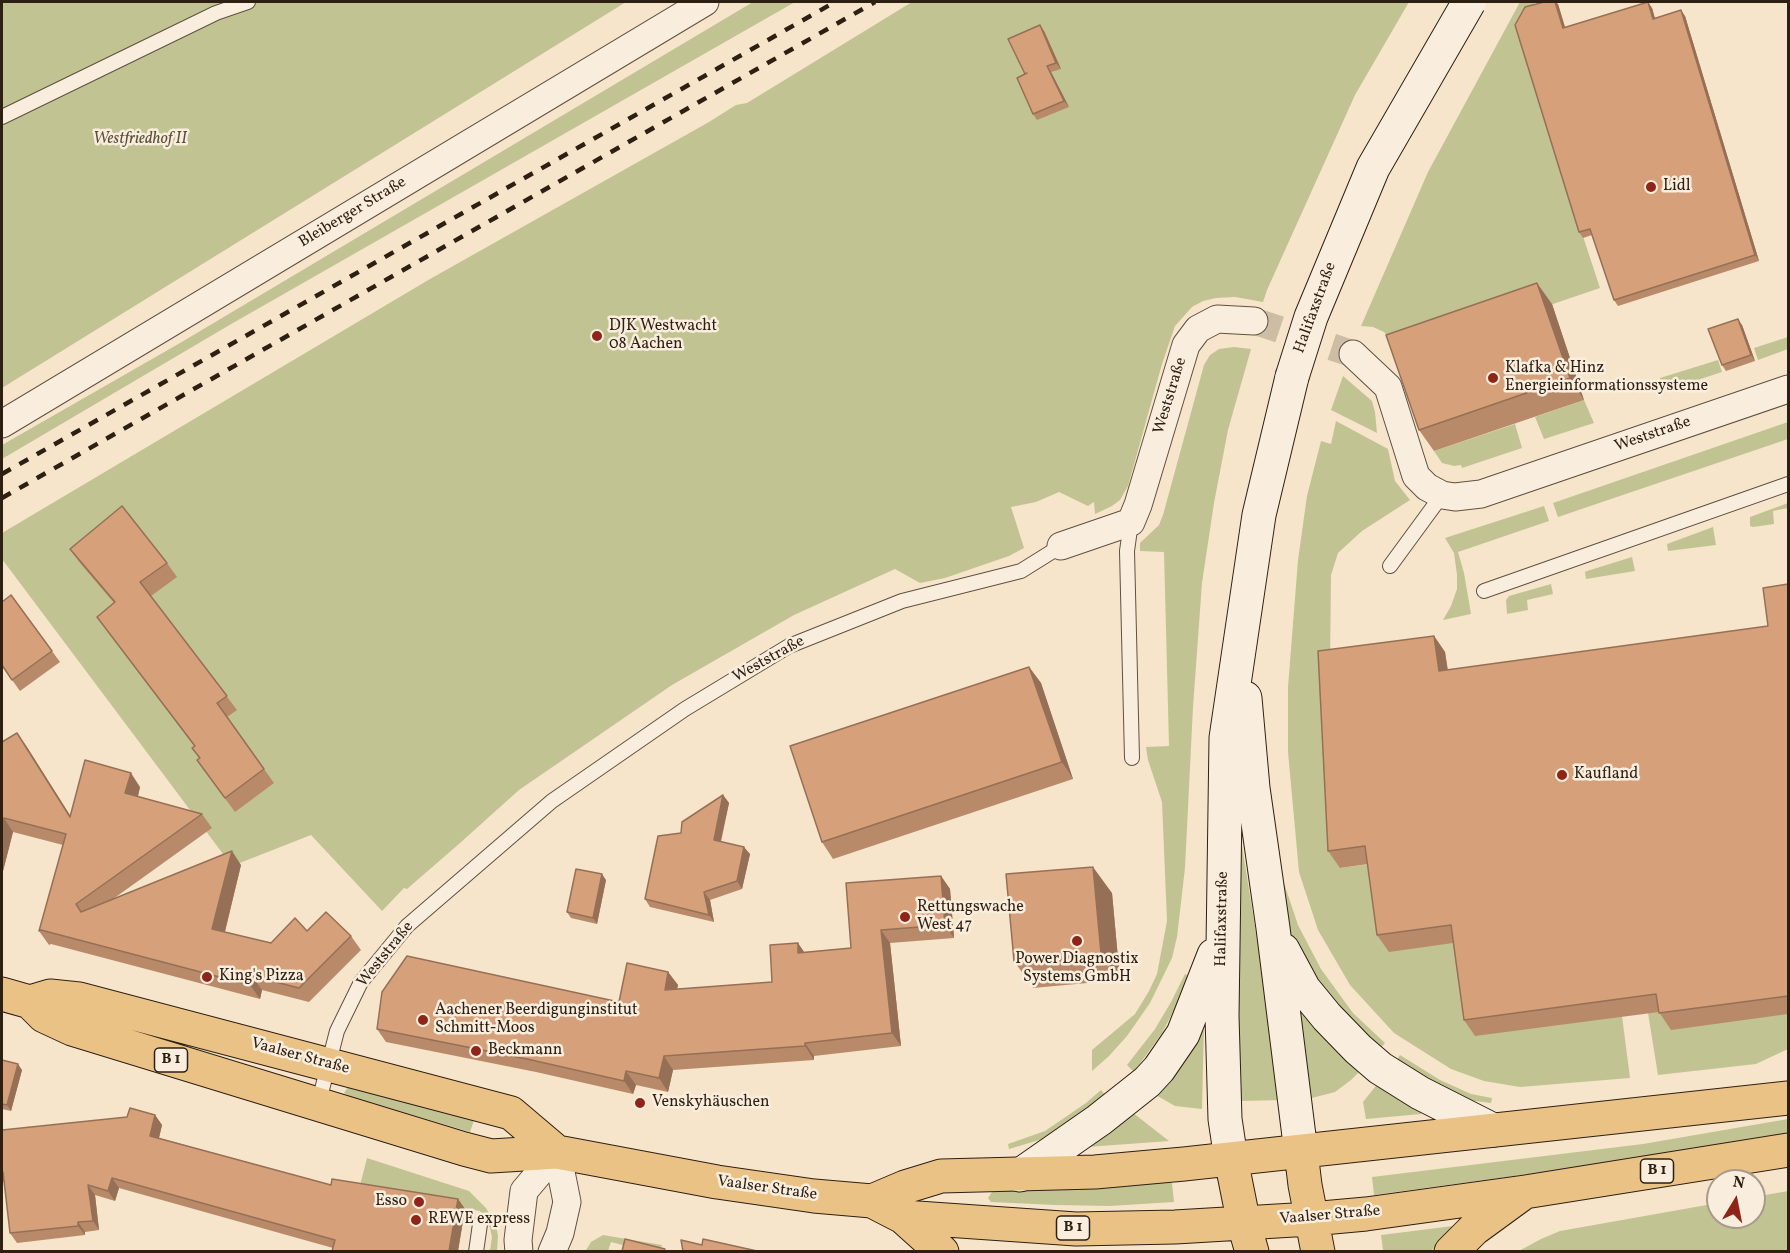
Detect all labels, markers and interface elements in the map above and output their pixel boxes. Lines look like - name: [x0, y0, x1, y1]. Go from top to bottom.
- park label: Westfriedhof II: [93, 130, 187, 150]
- street label: Bleiberger Straße: [296, 173, 410, 253]
- place label: Lidl: [1663, 177, 1691, 197]
- marker: Lidl: [1644, 180, 1658, 194]
- street label: Halifaxstraße: [1291, 260, 1341, 356]
- place label: DJK Westwacht 08 Aachen: [609, 317, 717, 355]
- marker: DJK Westwacht 08 Aachen: [590, 329, 604, 343]
- street label: Weststraße: [1150, 355, 1192, 437]
- place label: Klafka & Hinz Energieinformationssysteme: [1505, 359, 1708, 397]
- marker: Klafka & Hinz Energieinformationssysteme: [1486, 371, 1500, 385]
- street label: Weststraße: [1612, 413, 1694, 457]
- street label: Weststraße: [730, 632, 808, 688]
- place label: Kaufland: [1574, 765, 1638, 785]
- marker: Kaufland: [1555, 768, 1569, 782]
- street label: Halifaxstraße: [1213, 871, 1233, 967]
- place label: Rettungswache West 47: [917, 898, 1024, 936]
- marker: Rettungswache West 47: [898, 910, 912, 924]
- street label: Weststraße: [354, 918, 418, 992]
- marker: Power Diagnostix Systems GmbH: [1070, 934, 1084, 948]
- place label: Power Diagnostix Systems GmbH: [1015, 950, 1139, 988]
- place label: King's Pizza: [219, 967, 304, 987]
- marker: King's Pizza: [200, 970, 214, 984]
- place label: Aachener Beerdigunginstitut Schmitt-Moos: [435, 1001, 638, 1039]
- marker: Aachener Beerdigunginstitut Schmitt-Moos: [416, 1013, 430, 1027]
- street label: Vaalser Straße: [249, 1035, 351, 1079]
- place label: Beckmann: [488, 1041, 562, 1061]
- marker: Beckmann: [469, 1044, 483, 1058]
- road number: B 1: [154, 1048, 188, 1072]
- place label: Venskyhäuschen: [652, 1093, 770, 1113]
- marker: Venskyhäuschen: [633, 1096, 647, 1110]
- road number: B 1: [1640, 1159, 1674, 1183]
- north arrow: [1706, 1169, 1766, 1229]
- text: N: [1731, 1171, 1746, 1195]
- street label: Vaalser Straße: [716, 1172, 818, 1206]
- place label: Esso: [375, 1192, 407, 1212]
- marker: Esso: [412, 1195, 426, 1209]
- street label: Vaalser Straße: [1279, 1202, 1381, 1230]
- place label: REWE express: [428, 1210, 530, 1230]
- marker: REWE express: [409, 1213, 423, 1227]
- road number: B 1: [1056, 1216, 1090, 1240]

